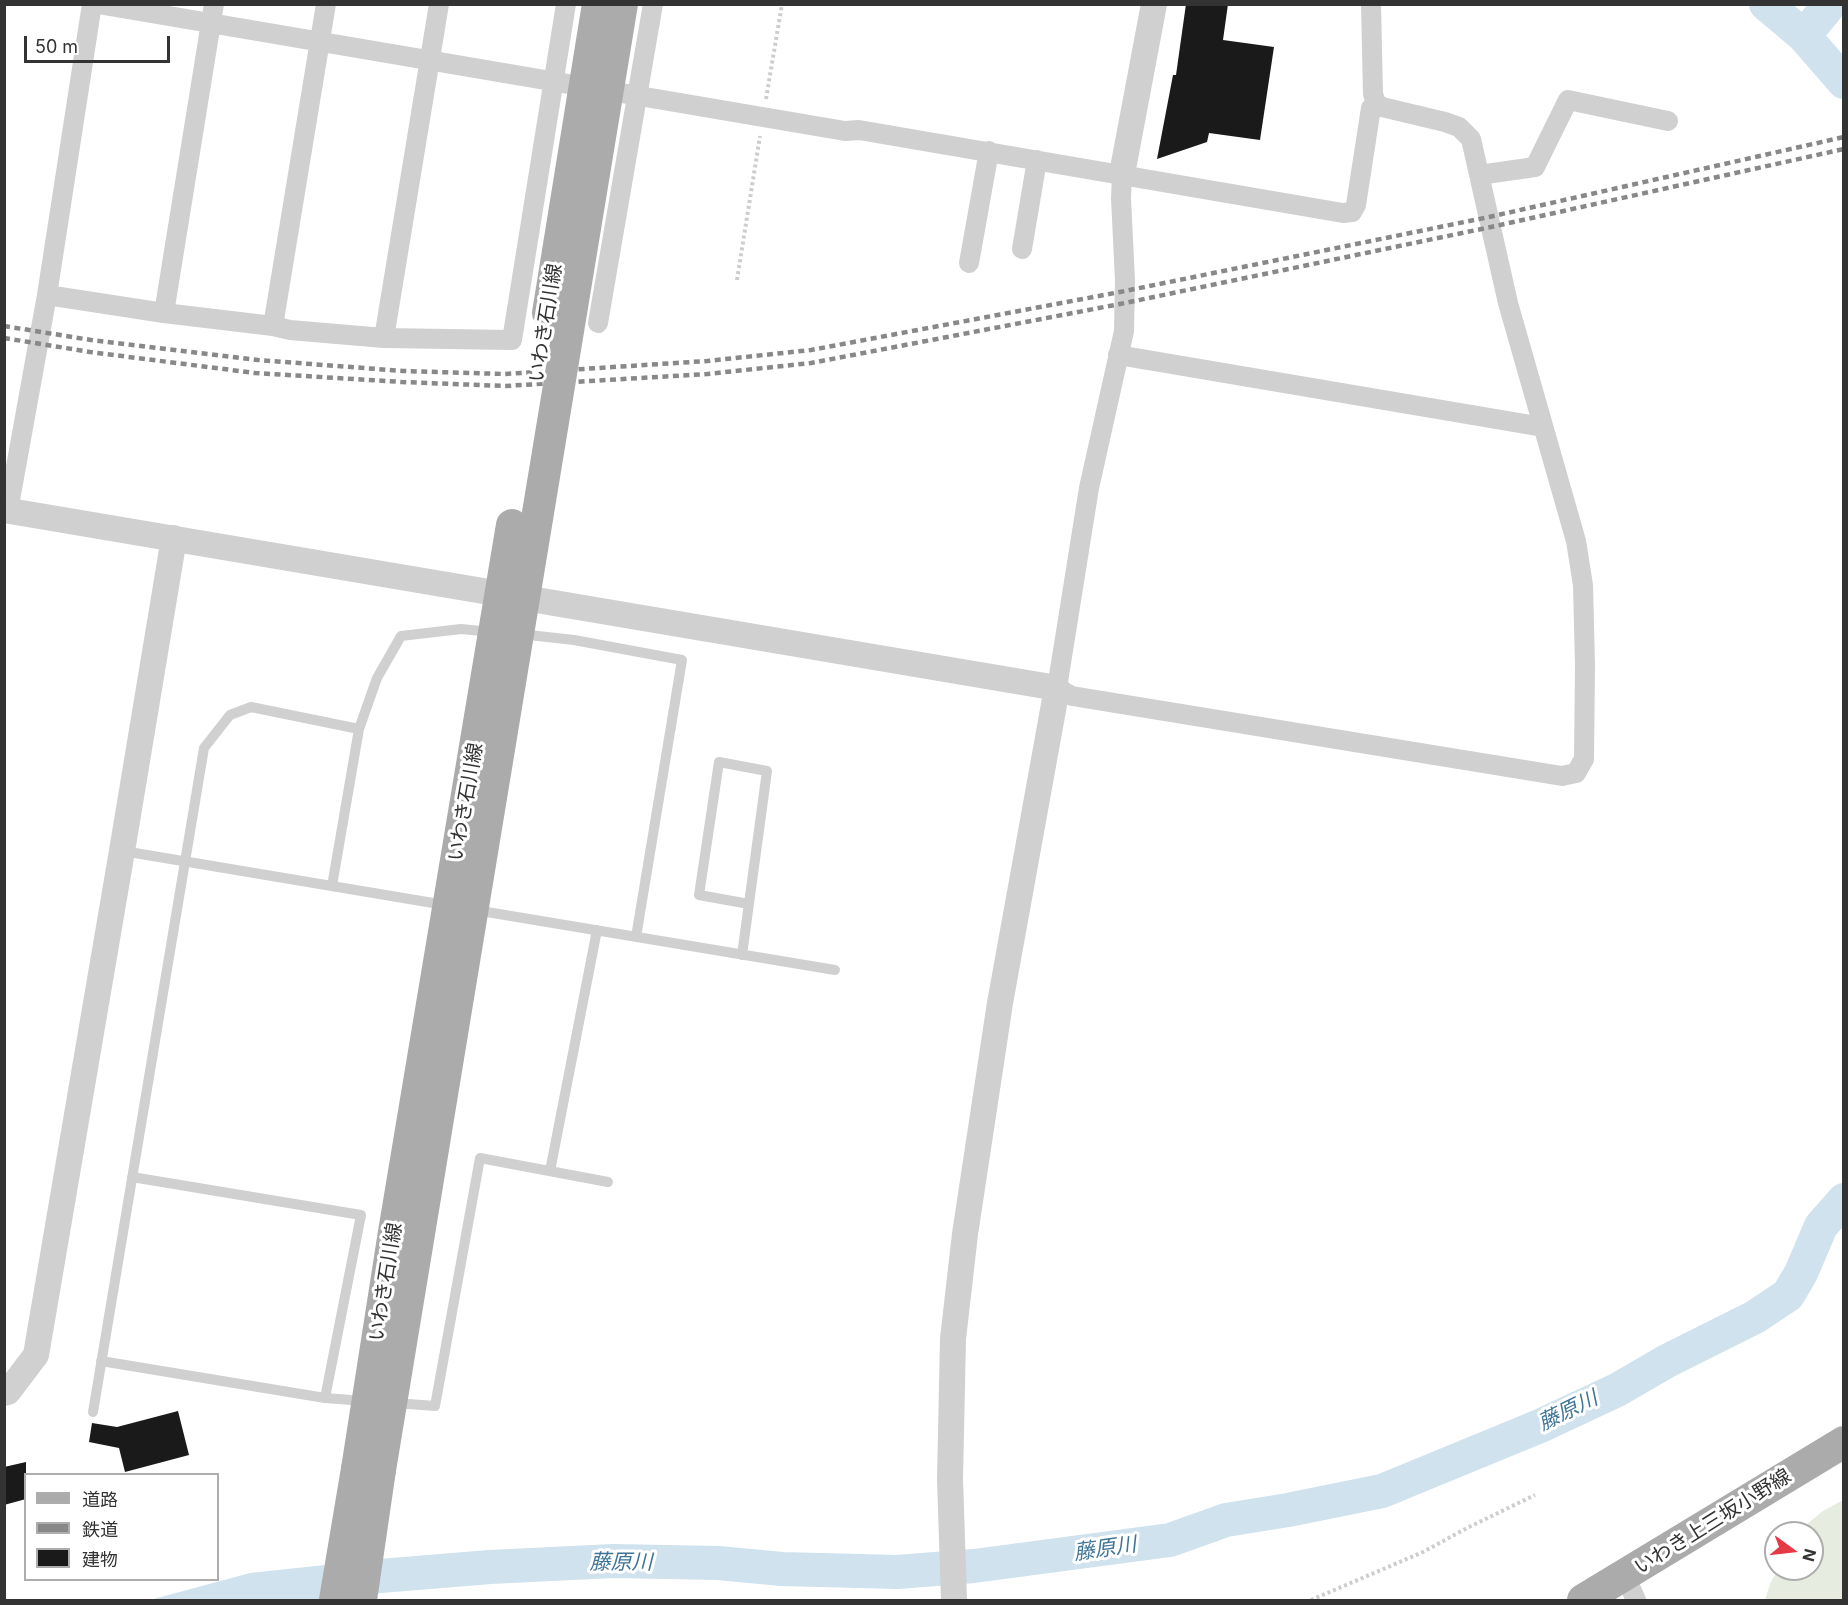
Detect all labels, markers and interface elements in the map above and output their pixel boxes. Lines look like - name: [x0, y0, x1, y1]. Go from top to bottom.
- scale bar: [27, 24, 172, 62]
- text: 50 m: [35, 36, 78, 57]
- street label: いわき石川線: [525, 262, 567, 384]
- street label: いわき石川線: [444, 741, 488, 863]
- street label: いわき石川線: [365, 1221, 407, 1343]
- water label: 藤原川: [1534, 1386, 1602, 1436]
- street label: いわき上三坂小野線: [1630, 1464, 1796, 1580]
- legend: [24, 1473, 219, 1581]
- text: 道路: [82, 1489, 118, 1510]
- text: 鉄道: [82, 1519, 118, 1540]
- north arrow: [1764, 1521, 1824, 1581]
- water label: 藤原川: [1072, 1532, 1138, 1566]
- text: N: [1798, 1547, 1821, 1564]
- text: 建物: [82, 1549, 118, 1570]
- water label: 藤原川: [590, 1550, 652, 1576]

